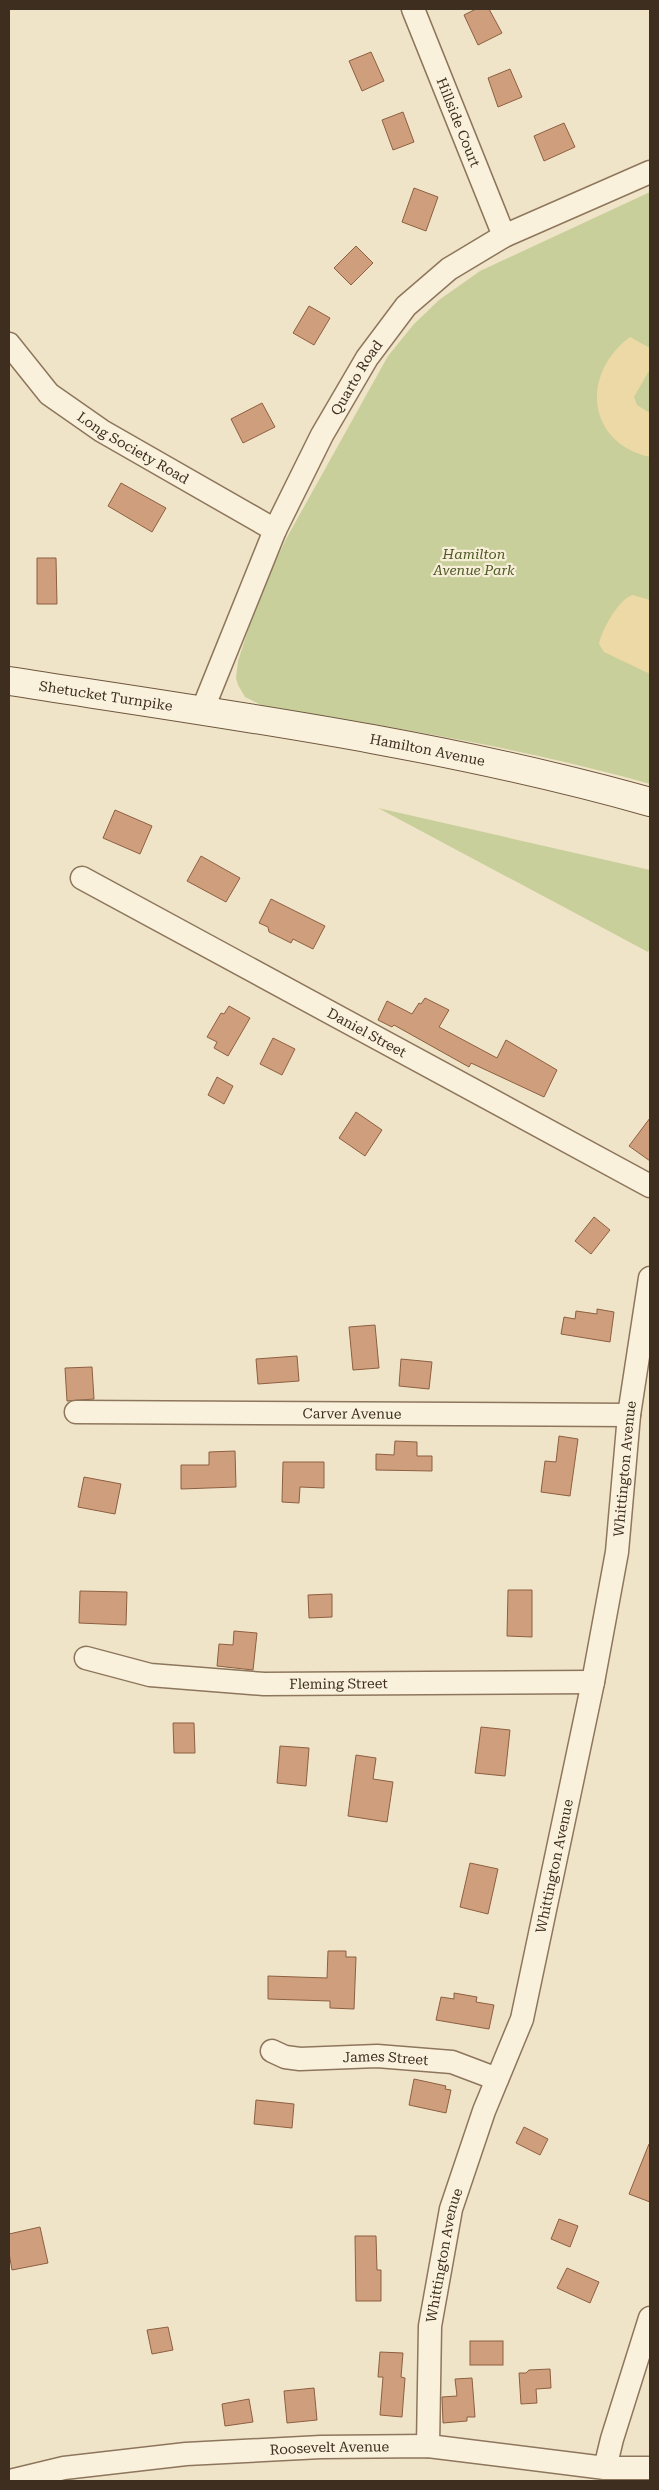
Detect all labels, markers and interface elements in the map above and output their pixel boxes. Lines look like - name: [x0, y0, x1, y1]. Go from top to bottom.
- street label: Hillside Court: [433, 75, 483, 169]
- street label: Quarto Road: [327, 337, 386, 418]
- street label: Long Society Road: [74, 408, 192, 487]
- park label: Hamilton Avenue Park: [432, 546, 515, 578]
- street label: Shetucket Turnpike: [38, 678, 174, 714]
- street label: Hamilton Avenue: [368, 731, 487, 769]
- street label: Daniel Street: [325, 1005, 409, 1060]
- street label: Whittington Avenue: [610, 1399, 639, 1538]
- street label: Carver Avenue: [303, 1405, 402, 1422]
- street label: Fleming Street: [289, 1675, 388, 1692]
- street label: Whittington Avenue: [532, 1797, 576, 1935]
- street label: James Street: [342, 2048, 429, 2068]
- street label: Whittington Avenue: [423, 2186, 466, 2324]
- street label: Roosevelt Avenue: [269, 2438, 390, 2458]

